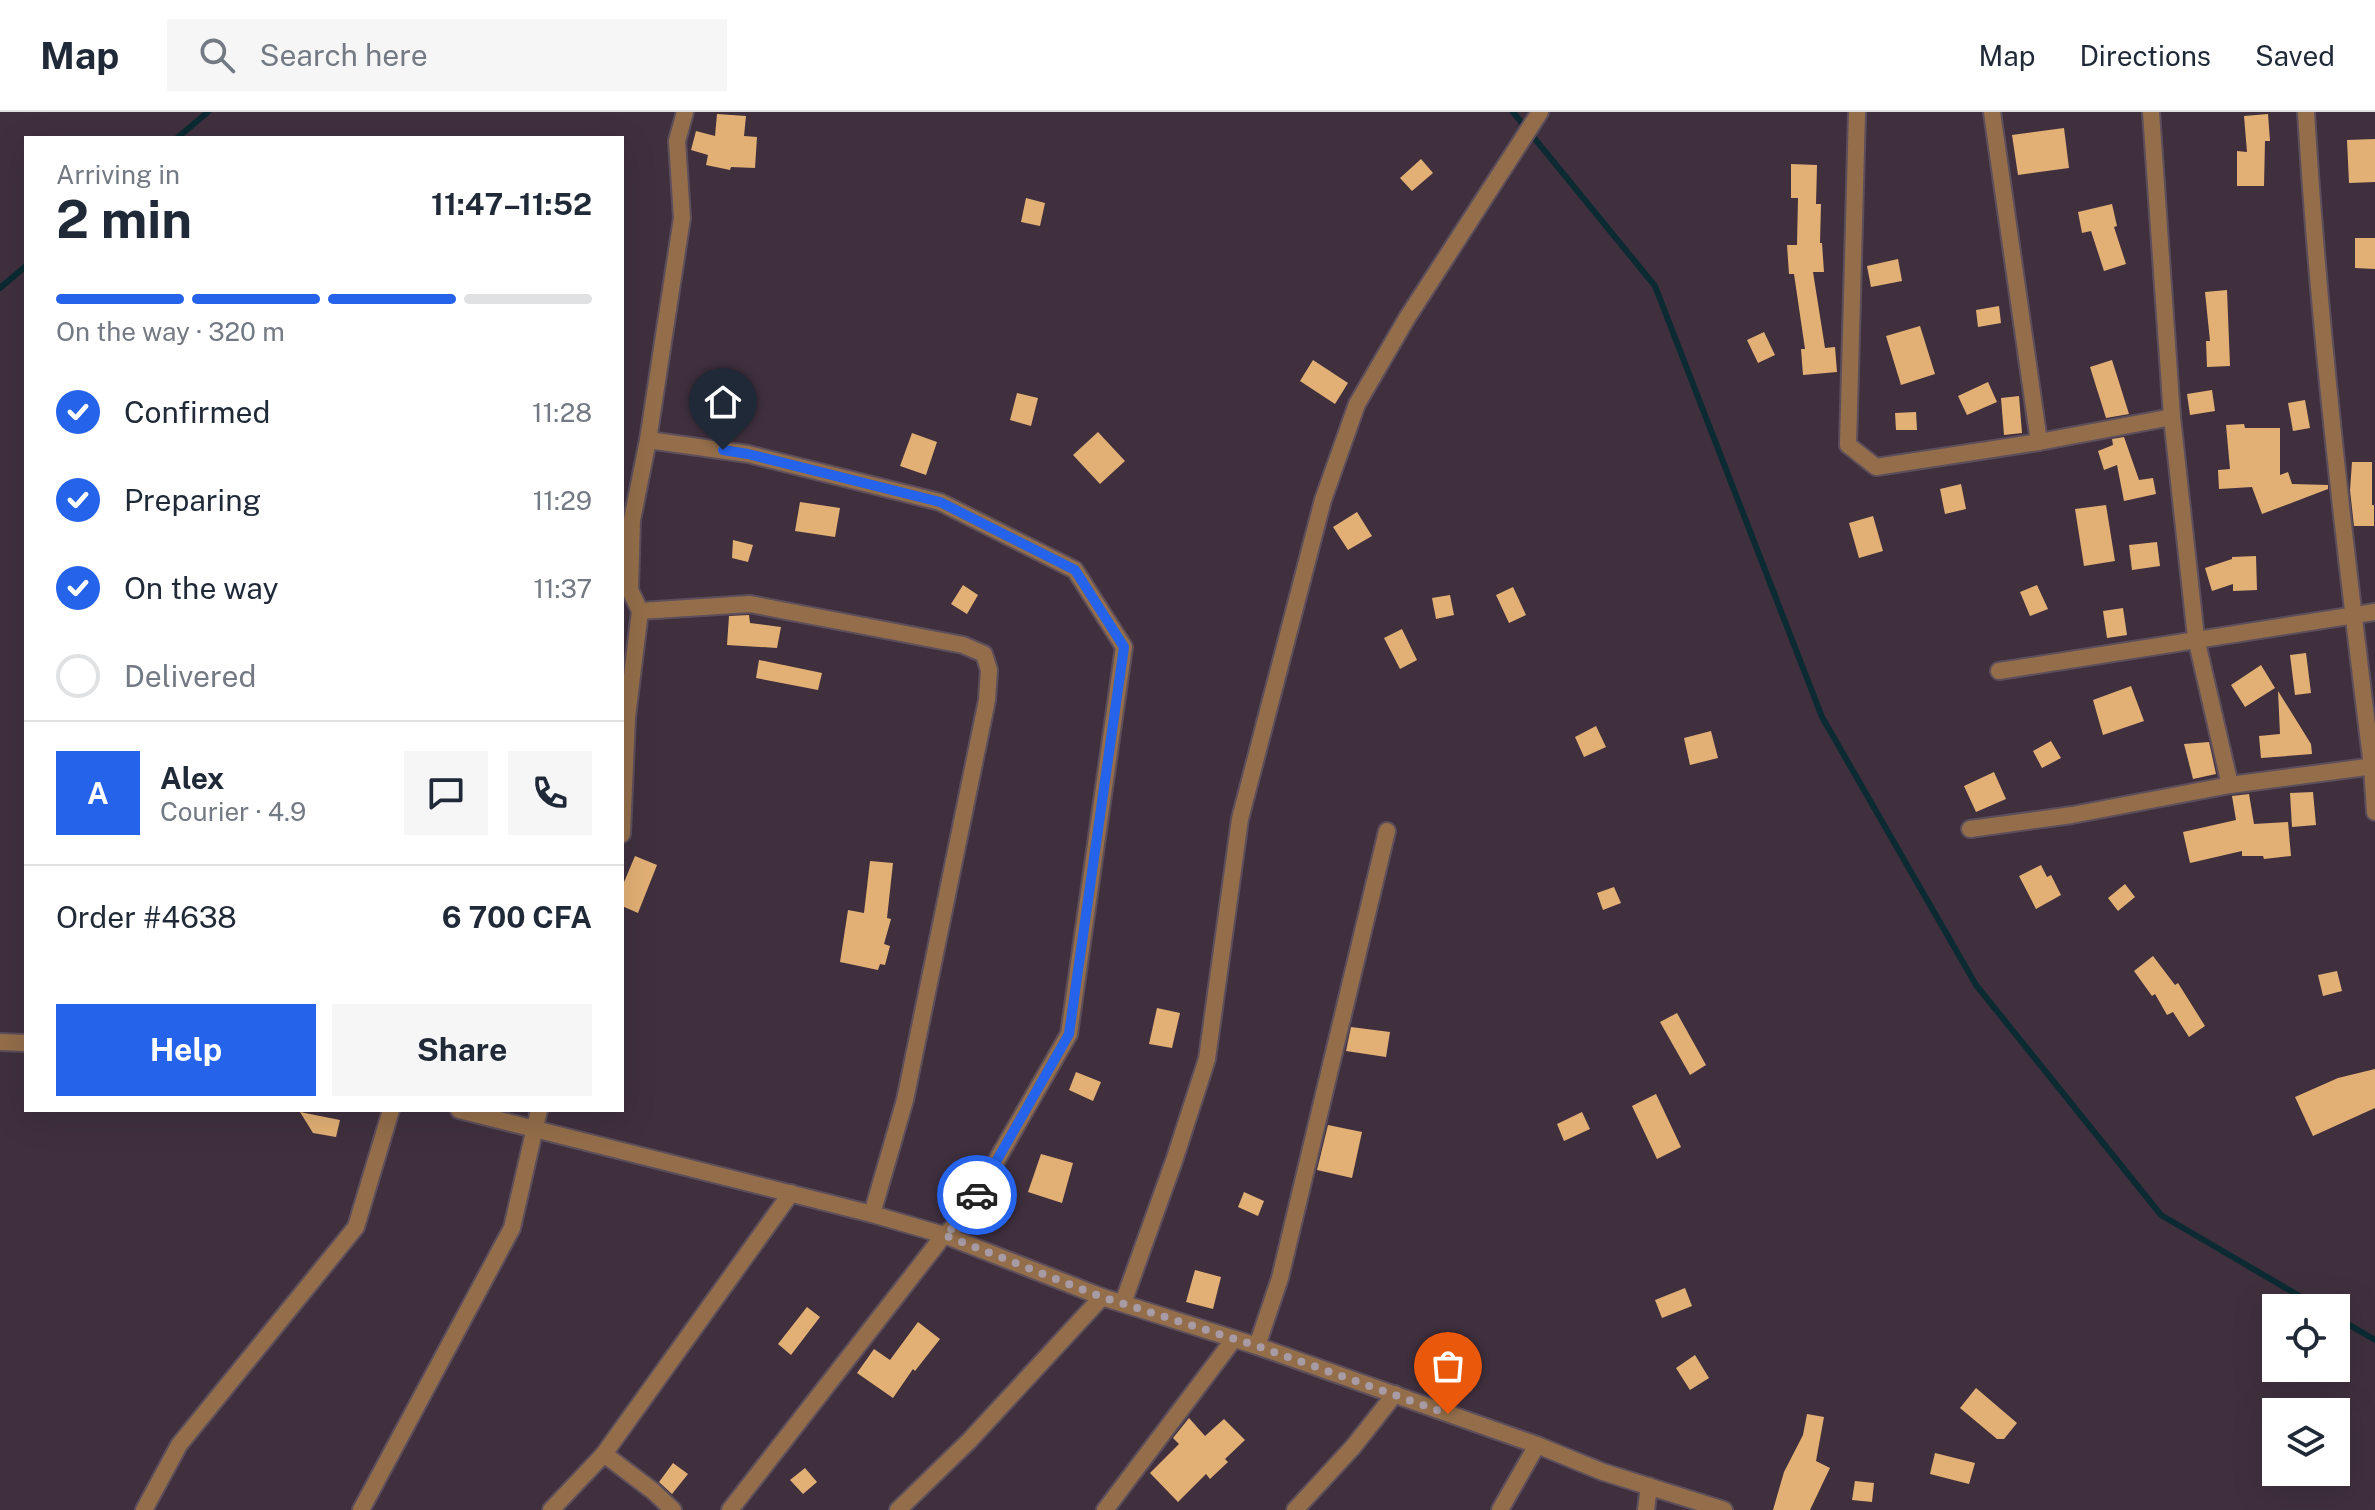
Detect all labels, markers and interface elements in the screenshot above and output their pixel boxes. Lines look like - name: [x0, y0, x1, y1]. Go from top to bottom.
- search box: [167, 19, 727, 91]
- text: Map: [40, 33, 119, 78]
- icon: search: [195, 33, 239, 77]
- text: Search here: [259, 37, 428, 73]
- text: Map: [1979, 39, 2035, 72]
- text: Directions: [2079, 39, 2211, 72]
- text: Saved: [2255, 39, 2335, 72]
- text: Arriving in: [56, 159, 180, 190]
- text: 11:47–11:52: [431, 186, 592, 222]
- text: 2 min: [56, 189, 192, 250]
- text: On the way · 320 m: [56, 316, 285, 347]
- pin: [689, 368, 757, 450]
- icon: home: [701, 380, 745, 424]
- icon: check: [56, 390, 100, 434]
- text: Confirmed: [124, 394, 270, 430]
- text: 11:28: [532, 397, 592, 428]
- icon: check: [56, 478, 100, 522]
- text: Preparing: [124, 482, 261, 518]
- text: 11:29: [533, 485, 592, 516]
- icon: check: [56, 566, 100, 610]
- text: On the way: [124, 570, 278, 606]
- text: 11:37: [533, 573, 592, 604]
- text: Delivered: [124, 658, 256, 694]
- button: chat: [404, 751, 488, 835]
- button: phone: [508, 751, 592, 835]
- text: Alex: [160, 760, 224, 796]
- text: A: [87, 775, 109, 811]
- text: Courier · 4.9: [160, 796, 306, 827]
- text: Order #4638: [56, 899, 237, 935]
- text: 6 700 CFA: [442, 899, 592, 935]
- button: Help: [56, 1004, 316, 1096]
- button: Share: [332, 1004, 592, 1096]
- courier: [937, 1155, 1017, 1235]
- icon: car: [955, 1173, 999, 1217]
- map controls: [2262, 1294, 2350, 1486]
- button: locate: [2262, 1294, 2350, 1382]
- pin: [1414, 1332, 1482, 1414]
- icon: bag: [1426, 1344, 1470, 1388]
- button: layers: [2262, 1398, 2350, 1486]

